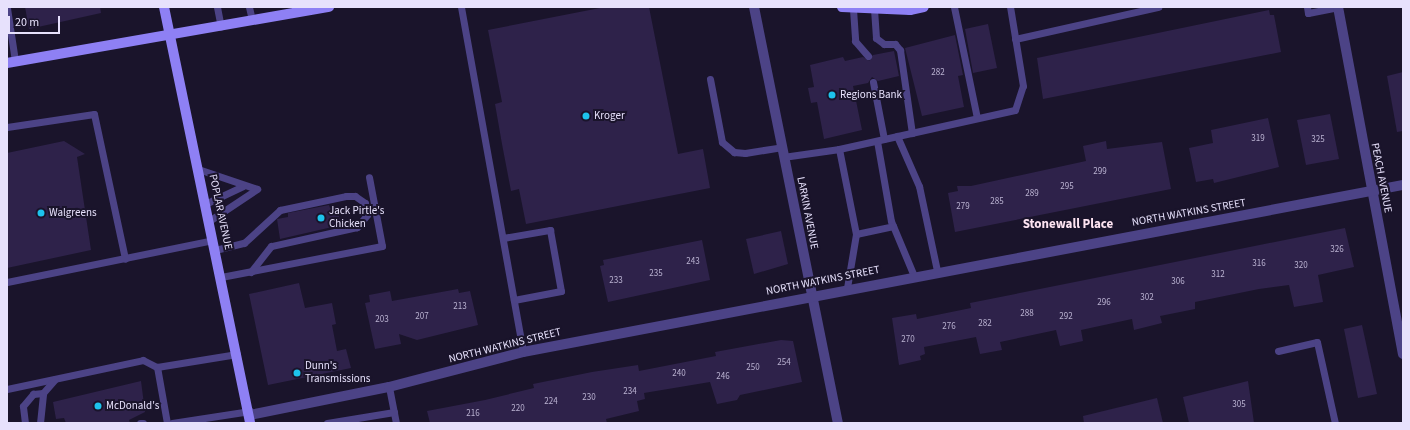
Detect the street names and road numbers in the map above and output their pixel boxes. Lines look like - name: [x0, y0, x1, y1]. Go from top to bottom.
- street label: PEACH AVENUE: [1368, 142, 1394, 214]
- street label: POPLAR AVENUE: [206, 173, 234, 251]
- street label: LARKIN AVENUE: [794, 176, 820, 250]
- street label: NORTH WATKINS STREET: [1131, 196, 1247, 230]
- street label: NORTH WATKINS STREET: [765, 264, 881, 298]
- street label: NORTH WATKINS STREET: [447, 326, 563, 366]

